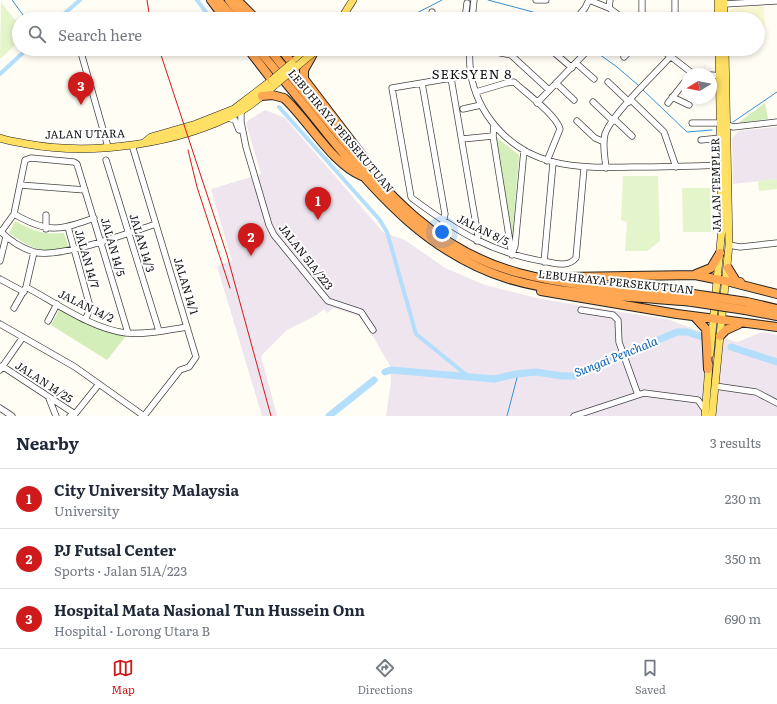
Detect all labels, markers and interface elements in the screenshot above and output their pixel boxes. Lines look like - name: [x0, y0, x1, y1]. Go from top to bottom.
- search box: [12, 12, 765, 56]
- icon: search: [26, 23, 48, 45]
- text: Search here: [58, 23, 142, 46]
- district label: SEKSYEN 8: [432, 64, 512, 83]
- street label: LEBUHRAYA PERSEKUTUAN: [285, 65, 398, 195]
- north arrow: [681, 68, 717, 104]
- pin: 3: [68, 72, 94, 105]
- street label: JALAN UTARA: [45, 124, 125, 142]
- street label: JALAN TEMPLER: [706, 138, 724, 232]
- pin: 1: [305, 187, 331, 220]
- street label: JALAN 8/5: [455, 210, 513, 249]
- street label: JALAN 14/3: [126, 211, 159, 274]
- street label: JALAN 14/5: [98, 216, 130, 278]
- street label: JALAN 51A/223: [276, 220, 338, 293]
- your location: [432, 222, 452, 242]
- pin: 2: [238, 223, 264, 256]
- street label: JALAN 14/7: [72, 228, 104, 290]
- street label: JALAN 14/1: [171, 255, 203, 317]
- street label: LEBUHRAYA PERSEKUTUAN: [537, 265, 695, 297]
- street label: JALAN 14/2: [56, 285, 117, 326]
- water label: Sungai Penchala: [571, 331, 660, 381]
- street label: JALAN 14/25: [13, 357, 77, 406]
- text: Nearby: [16, 430, 79, 455]
- text: 3 results: [710, 433, 761, 452]
- text: City University Malaysia: [54, 478, 239, 501]
- text: 1: [26, 489, 32, 508]
- text: 230 m: [725, 489, 761, 508]
- text: University: [54, 501, 119, 520]
- text: PJ Futsal Center: [54, 538, 176, 561]
- text: 2: [26, 549, 32, 568]
- text: 350 m: [725, 549, 761, 568]
- text: Sports · Jalan 51A/223: [54, 561, 187, 580]
- text: Hospital Mata Nasional Tun Hussein Onn: [54, 598, 365, 621]
- text: 3: [25, 609, 33, 628]
- text: 690 m: [724, 609, 761, 628]
- text: Hospital · Lorong Utara B: [54, 621, 210, 640]
- tab: Map: [111, 657, 135, 697]
- tab: Directions: [357, 657, 412, 697]
- tab: Saved: [635, 657, 666, 697]

